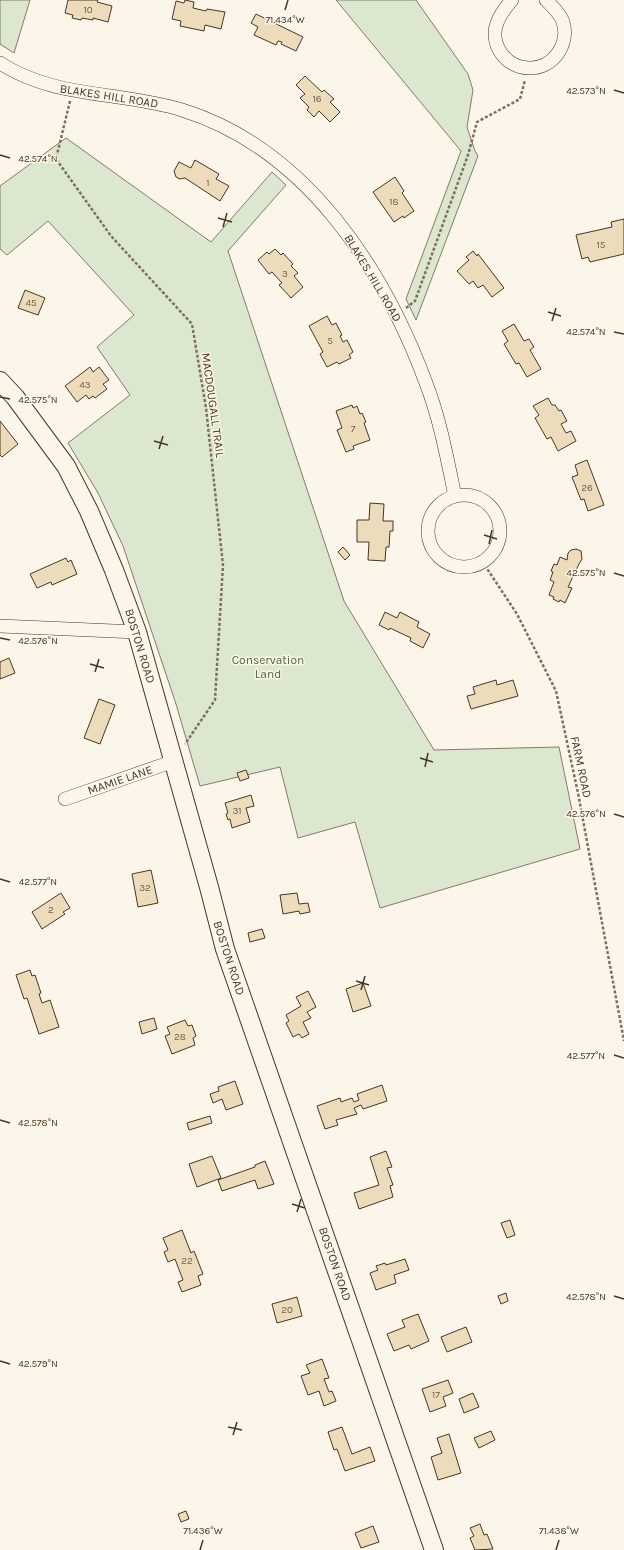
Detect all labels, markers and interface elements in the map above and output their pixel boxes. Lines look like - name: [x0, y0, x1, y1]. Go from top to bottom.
- house number: 10: [83, 4, 93, 16]
- text: 71.434°W: [265, 14, 305, 26]
- street label: BLAKES HILL ROAD: [59, 81, 159, 111]
- text: 42.573°N: [566, 85, 606, 97]
- house number: 16: [312, 93, 322, 105]
- text: 42.574°N: [18, 153, 58, 165]
- house number: 1: [206, 177, 210, 189]
- house number: 18: [389, 196, 399, 208]
- street label: BLAKES HILL ROAD: [341, 232, 405, 324]
- house number: 15: [597, 239, 606, 251]
- house number: 3: [282, 268, 288, 280]
- house number: 45: [25, 297, 37, 309]
- text: 42.574°N: [566, 326, 606, 338]
- house number: 5: [327, 335, 333, 347]
- street label: MACDOUGALL TRAIL: [199, 352, 227, 459]
- house number: 43: [79, 379, 91, 391]
- text: 42.575°N: [18, 394, 58, 406]
- house number: 7: [351, 423, 356, 435]
- house number: 26: [581, 482, 593, 494]
- text: 42.575°N: [566, 567, 606, 579]
- street label: BOSTON ROAD: [122, 607, 158, 685]
- text: 42.576°N: [18, 635, 58, 647]
- park label: Conservation Land: [232, 653, 304, 681]
- street label: FARM ROAD: [568, 735, 594, 799]
- street label: MAMIE LANE: [86, 762, 154, 798]
- house number: 31: [232, 805, 242, 817]
- text: 42.576°N: [566, 808, 606, 820]
- text: 42.577°N: [19, 876, 57, 888]
- house number: 32: [139, 882, 151, 894]
- house number: 2: [48, 904, 54, 916]
- street label: BOSTON ROAD: [210, 919, 248, 997]
- house number: 28: [174, 1031, 186, 1043]
- text: 42.577°N: [567, 1050, 605, 1062]
- text: 42.578°N: [18, 1117, 58, 1129]
- street label: BOSTON ROAD: [316, 1225, 354, 1303]
- house number: 22: [181, 1255, 193, 1267]
- text: 42.578°N: [566, 1291, 606, 1303]
- house number: 20: [281, 1304, 293, 1316]
- text: 42.579°N: [18, 1358, 58, 1370]
- house number: 17: [432, 1389, 440, 1401]
- text: 71.436°W: [183, 1525, 223, 1537]
- text: 71.438°W: [539, 1525, 579, 1537]

